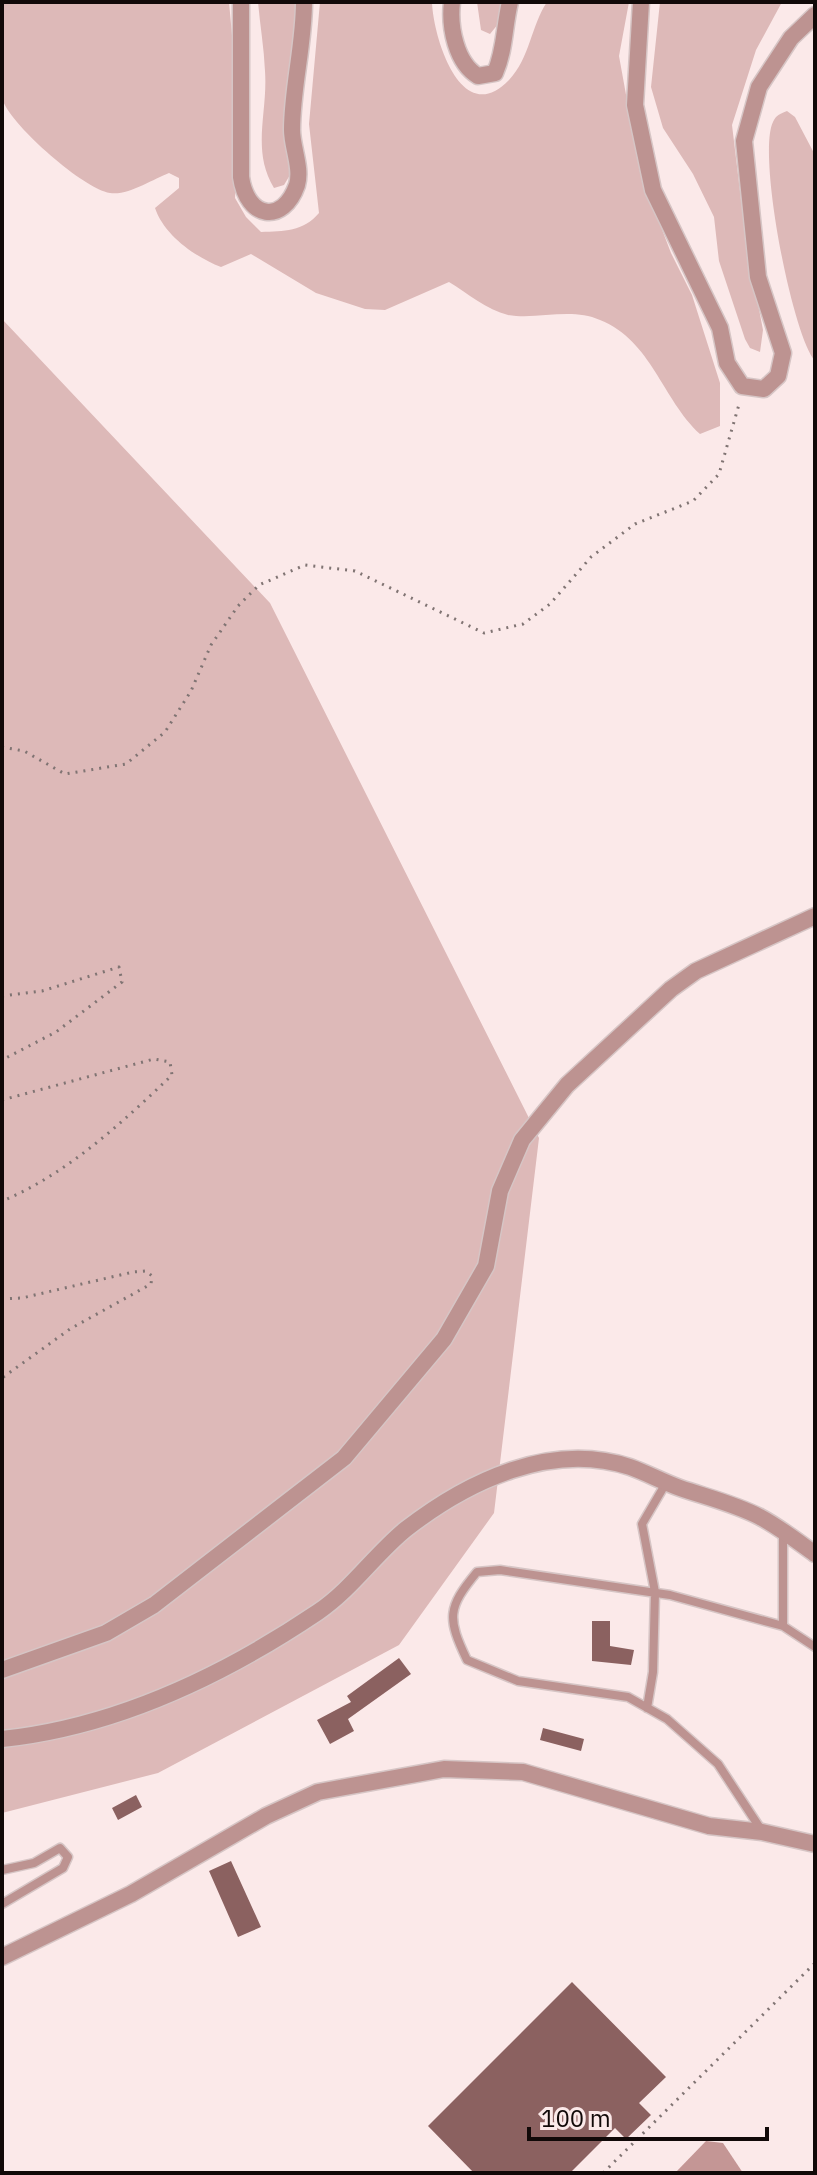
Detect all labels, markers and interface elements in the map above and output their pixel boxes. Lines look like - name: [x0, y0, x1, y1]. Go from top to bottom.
- scale bar: [529, 2091, 767, 2141]
- text: 100 m: [541, 2102, 611, 2134]

